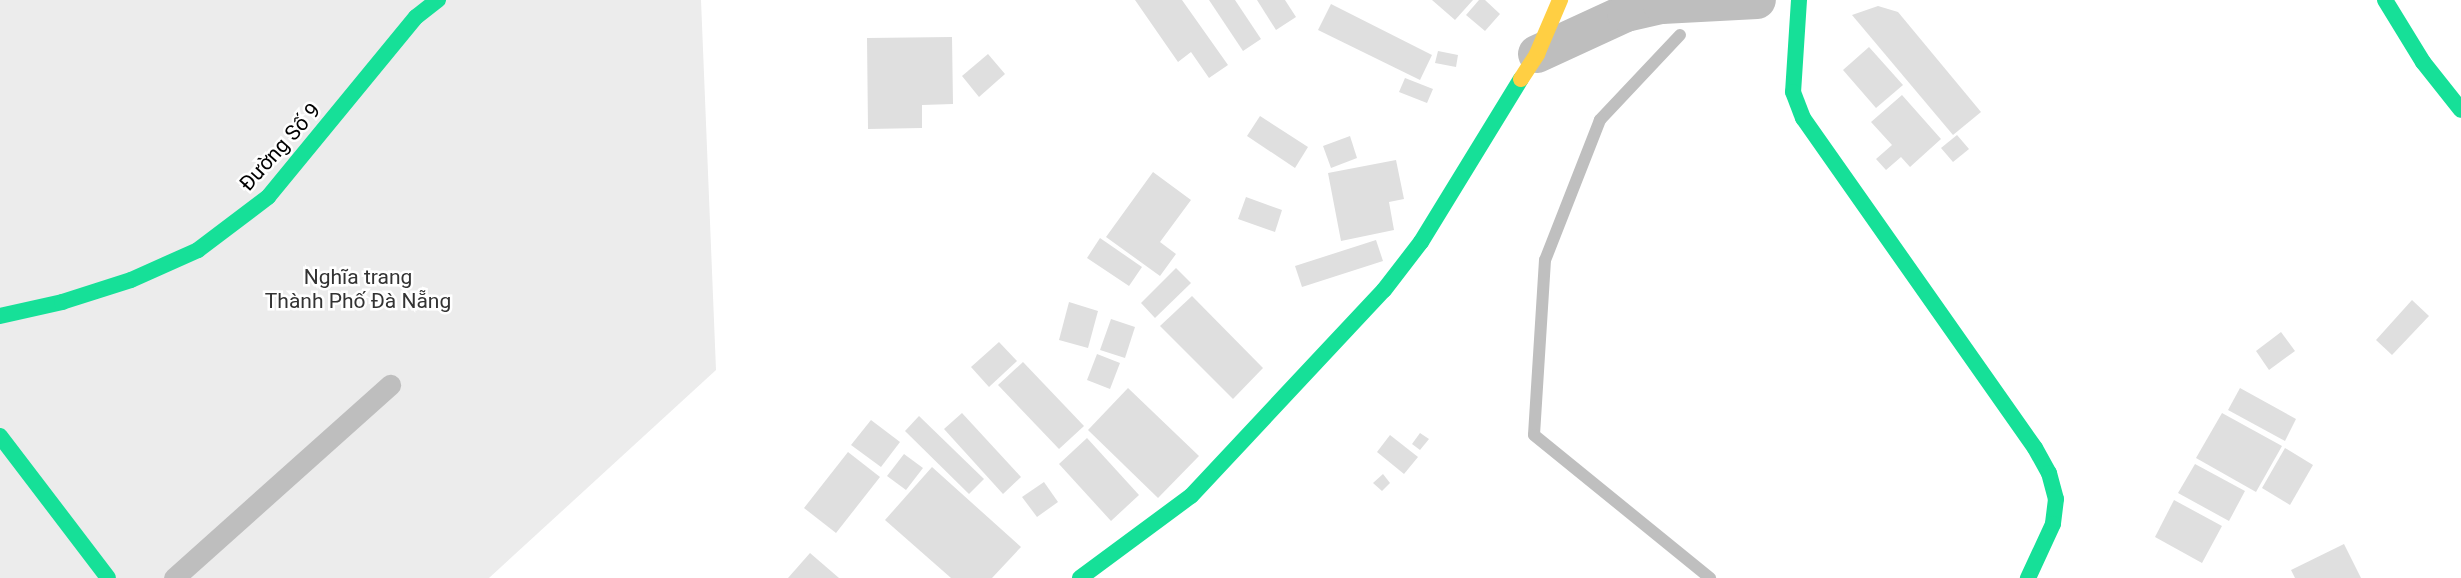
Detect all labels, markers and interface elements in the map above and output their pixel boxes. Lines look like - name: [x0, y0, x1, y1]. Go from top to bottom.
- street label: Đường Số 9: [234, 98, 326, 196]
- park label: Nghĩa trang Thành Phố Đà Nẵng: [265, 264, 451, 314]

